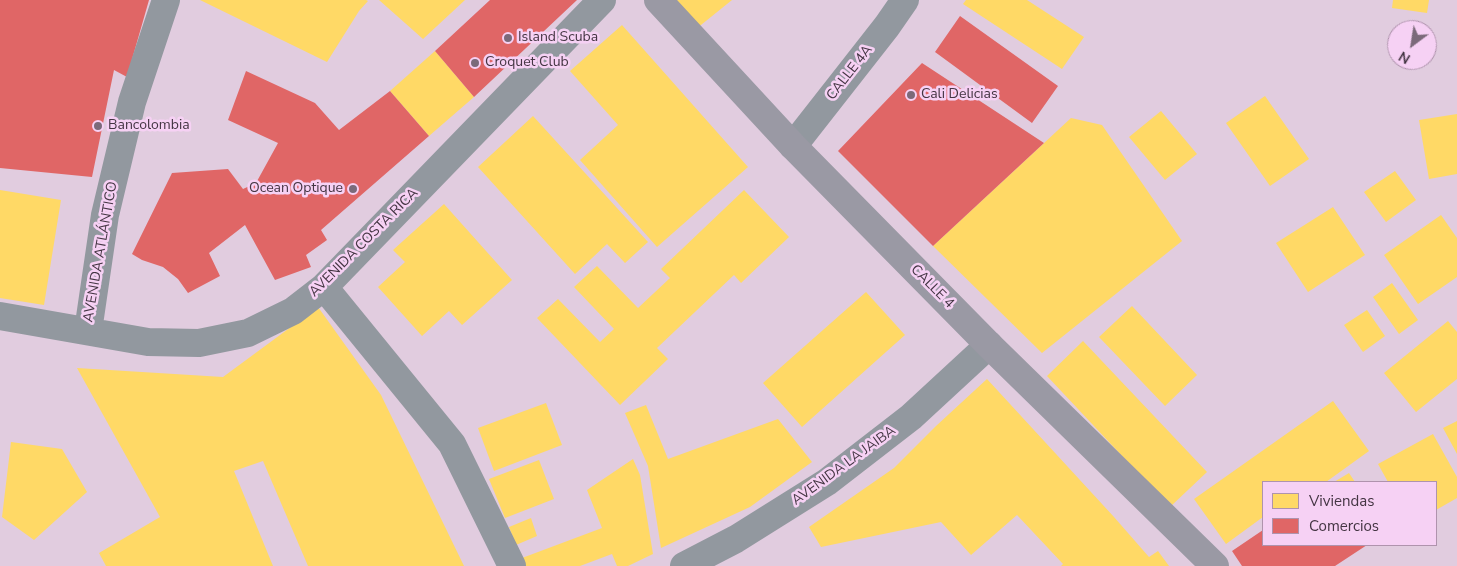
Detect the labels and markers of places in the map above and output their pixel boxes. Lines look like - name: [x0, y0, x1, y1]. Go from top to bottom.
- place label: Island Scuba: [518, 30, 598, 46]
- marker: Island Scuba: [502, 32, 514, 44]
- place label: Croquet Club: [485, 55, 569, 71]
- marker: Croquet Club: [469, 57, 481, 69]
- place label: Cali Delicias: [921, 87, 998, 103]
- marker: Cali Delicias: [905, 89, 917, 101]
- place label: Bancolombia: [108, 118, 190, 134]
- marker: Bancolombia: [92, 120, 104, 132]
- place label: Ocean Optique: [249, 181, 343, 197]
- marker: Ocean Optique: [347, 183, 359, 195]

